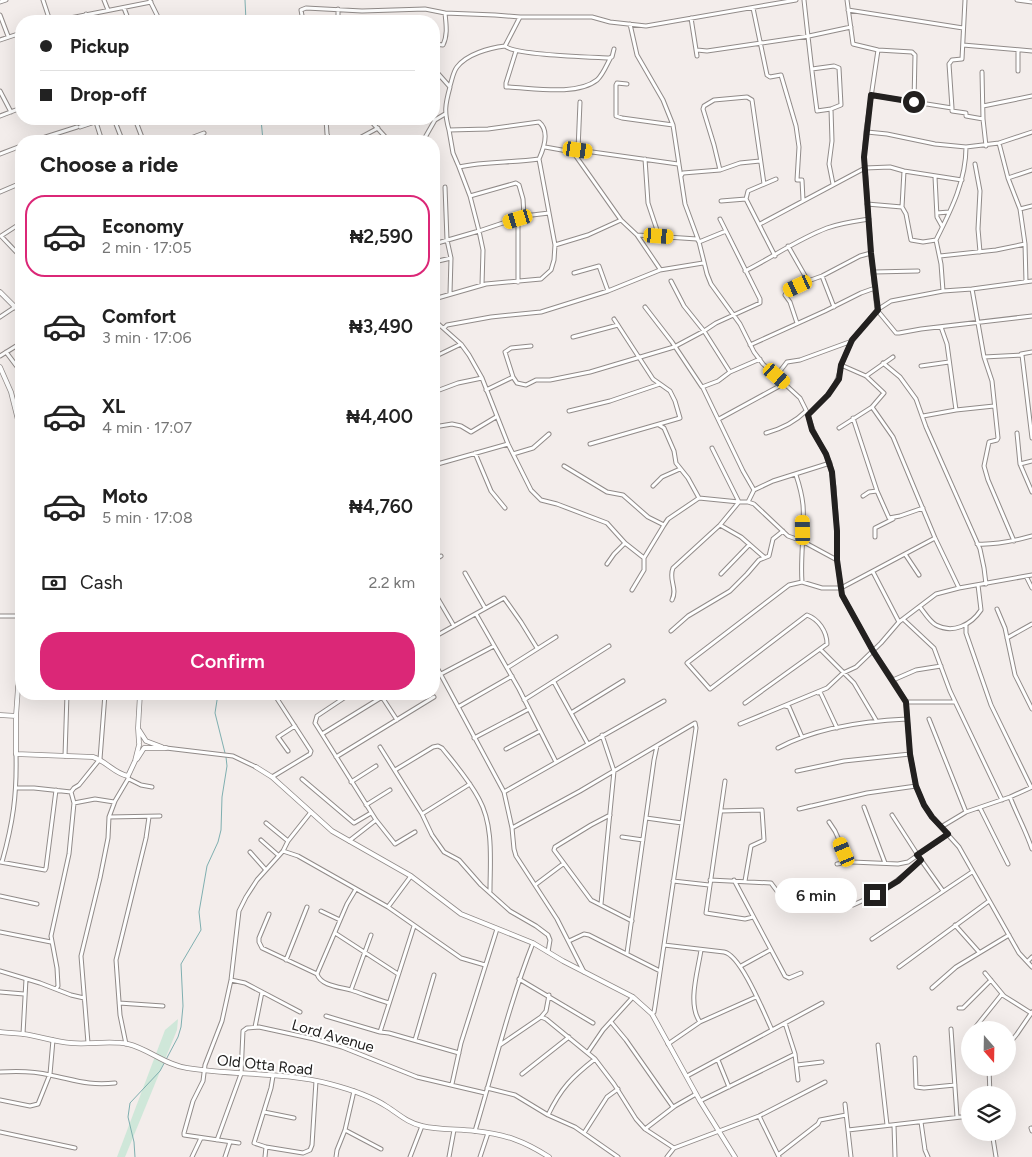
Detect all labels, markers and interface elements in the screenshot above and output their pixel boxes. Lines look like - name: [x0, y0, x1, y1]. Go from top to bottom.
- text: Pickup: [70, 35, 129, 58]
- text: Drop-off: [70, 83, 147, 106]
- route start: [903, 91, 925, 113]
- car: [562, 140, 593, 160]
- text: Choose a ride: [40, 151, 178, 178]
- car: [501, 207, 534, 231]
- icon: car: [42, 214, 87, 259]
- text: Economy: [102, 215, 184, 238]
- text: ₦2,590: [350, 225, 413, 248]
- car: [643, 227, 674, 245]
- text: 2 min · 17:05: [102, 238, 192, 257]
- car: [781, 273, 814, 299]
- icon: car: [42, 304, 87, 349]
- text: Comfort: [102, 305, 177, 328]
- text: ₦3,490: [349, 315, 413, 338]
- text: 3 min · 17:06: [102, 328, 191, 347]
- car: [760, 360, 793, 392]
- icon: car: [42, 394, 87, 439]
- text: XL: [102, 395, 125, 418]
- text: ₦4,400: [346, 405, 413, 428]
- text: 4 min · 17:07: [102, 418, 192, 437]
- icon: car: [42, 484, 87, 529]
- text: Moto: [102, 485, 148, 508]
- text: ₦4,760: [349, 495, 413, 518]
- text: 5 min · 17:08: [102, 508, 193, 527]
- car: [795, 515, 810, 545]
- icon: cash: [40, 569, 68, 597]
- text: Cash: [80, 571, 123, 594]
- text: 2.2 km: [368, 573, 415, 592]
- button: Confirm: [40, 632, 415, 690]
- car: [831, 835, 856, 869]
- callout: 6 min: [775, 878, 858, 912]
- route end: [864, 884, 886, 906]
- text: 6 min: [796, 886, 836, 905]
- street label: Lord Avenue: [290, 1016, 376, 1056]
- north arrow: [961, 1021, 1016, 1076]
- map controls: [961, 1021, 1016, 1141]
- street label: Old Otta Road: [216, 1051, 314, 1079]
- button: layers: [961, 1086, 1016, 1141]

